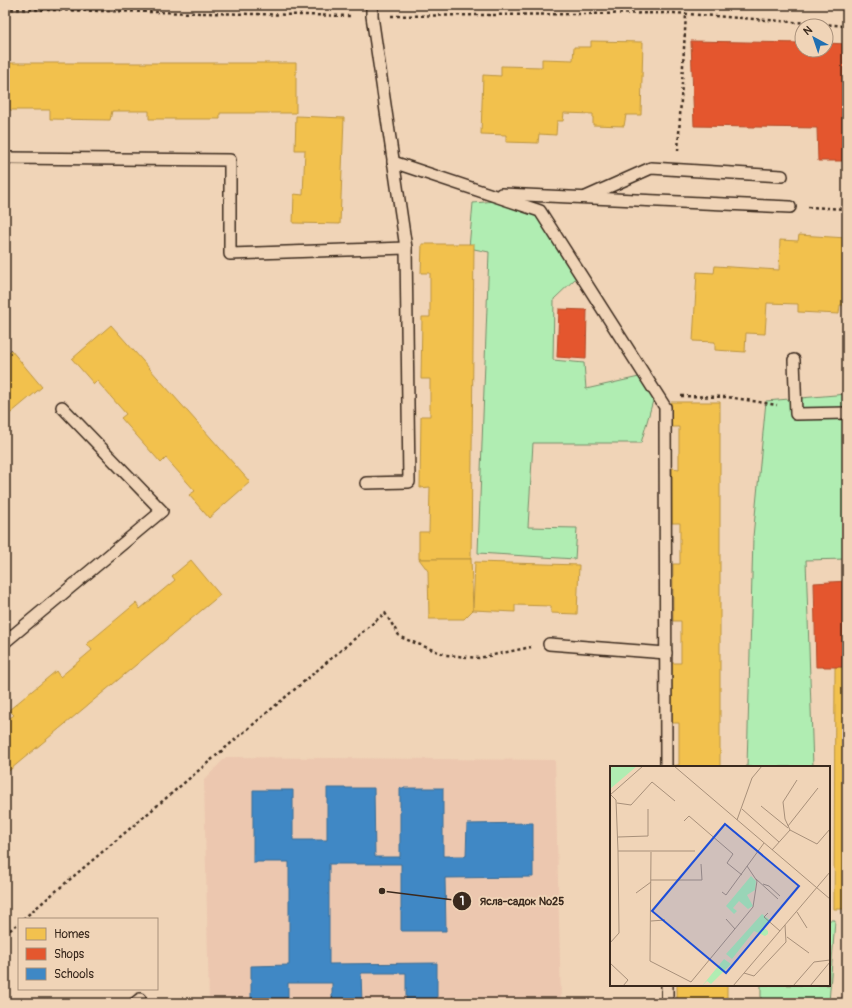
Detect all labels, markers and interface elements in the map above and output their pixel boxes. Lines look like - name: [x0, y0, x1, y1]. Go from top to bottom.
- north arrow: [794, 18, 834, 58]
- text: N: [801, 23, 815, 38]
- inset map: [610, 766, 830, 986]
- callout: Ясла-садок №25: [452, 890, 572, 913]
- text: 1: [460, 894, 464, 909]
- text: Ясла-садок №25: [480, 895, 564, 908]
- legend: [18, 918, 158, 990]
- text: Homes: [54, 927, 90, 942]
- text: Shops: [54, 947, 85, 962]
- text: Schools: [54, 967, 94, 982]

